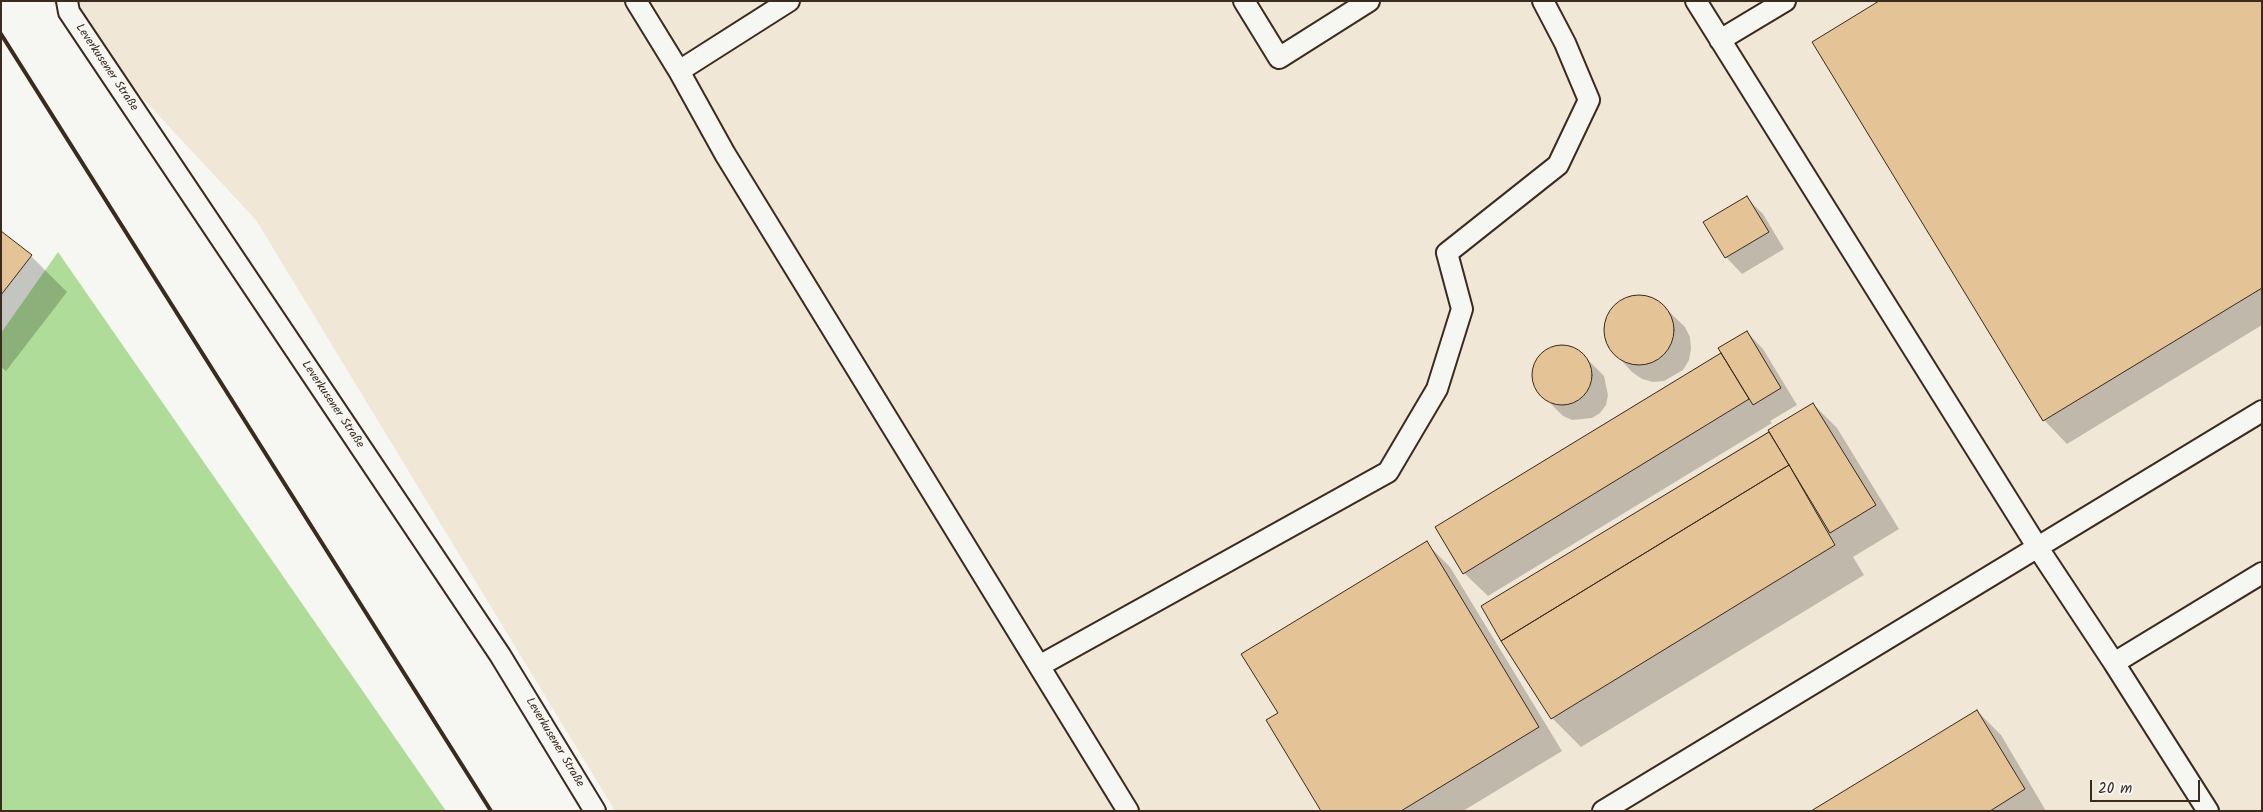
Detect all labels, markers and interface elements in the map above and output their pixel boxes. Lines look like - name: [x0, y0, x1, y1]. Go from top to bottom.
- street label: Leverkusener Straße: [72, 22, 140, 114]
- street label: Leverkusener Straße: [298, 359, 366, 451]
- street label: Leverkusener Straße: [522, 696, 586, 790]
- scale bar: [2093, 770, 2203, 802]
- text: 20 m: [2098, 777, 2132, 801]

